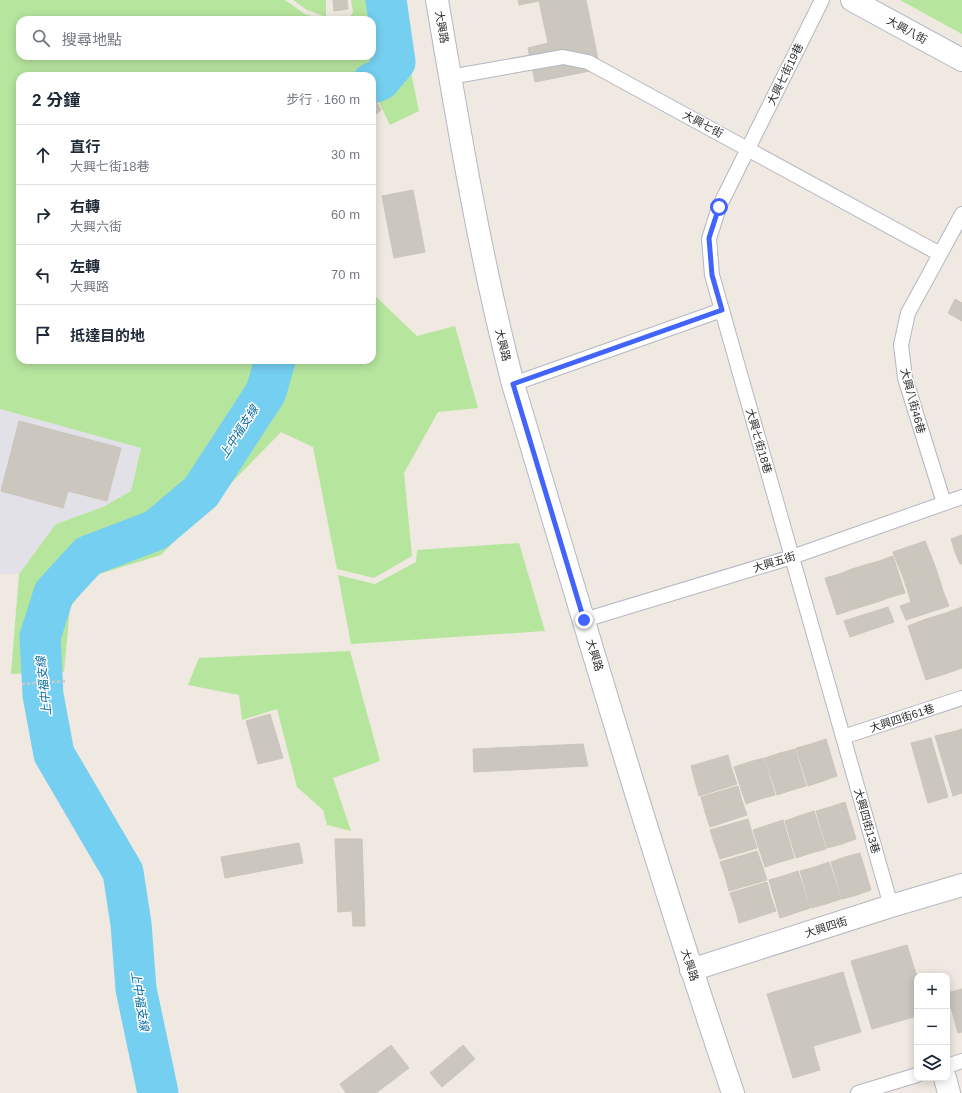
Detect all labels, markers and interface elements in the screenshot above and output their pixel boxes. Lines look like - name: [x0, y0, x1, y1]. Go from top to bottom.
- street label: 大興路: [433, 10, 451, 44]
- street label: 大興八街: [885, 14, 929, 46]
- search box: [16, 16, 376, 60]
- icon: search: [30, 27, 52, 49]
- text: 搜尋地點: [62, 31, 122, 48]
- street label: 大興七街19巷: [765, 41, 805, 107]
- text: 2 分鐘: [32, 91, 80, 110]
- text: 步行 · 160 m: [286, 92, 360, 107]
- street label: 大興七街: [681, 108, 725, 140]
- text: 直行: [70, 138, 100, 155]
- icon: ahead: [32, 144, 54, 166]
- text: 30 m: [331, 147, 360, 162]
- text: 大興七街18巷: [70, 159, 149, 174]
- text: 右轉: [70, 198, 100, 215]
- route start: [710, 198, 728, 216]
- icon: right: [32, 204, 54, 226]
- text: 60 m: [331, 207, 360, 222]
- text: 大興六街: [70, 219, 122, 234]
- text: 左轉: [70, 258, 100, 275]
- icon: left: [32, 264, 54, 286]
- text: 70 m: [331, 267, 360, 282]
- text: 大興路: [70, 279, 109, 294]
- icon: arrive: [32, 324, 54, 346]
- text: 抵達目的地: [70, 327, 145, 344]
- street label: 大興路: [493, 328, 513, 362]
- street label: 大興八街46巷: [899, 367, 927, 435]
- water label: 上中福支線: [217, 401, 262, 461]
- street label: 大興七街18巷: [744, 407, 774, 475]
- street label: 大興五街: [751, 550, 797, 574]
- route end: [575, 611, 593, 629]
- street label: 大興路: [584, 637, 606, 673]
- water label: 上中福支線: [34, 653, 54, 717]
- street label: 大興四街61巷: [868, 702, 936, 734]
- street label: 大興四街13巷: [852, 787, 882, 855]
- street label: 大興四街: [803, 914, 849, 940]
- street label: 大興路: [679, 947, 701, 983]
- water label: 上中福支線: [128, 970, 152, 1034]
- map controls: [914, 973, 950, 1081]
- button: +: [914, 973, 950, 1009]
- button: −: [914, 1009, 950, 1045]
- button: layers: [914, 1045, 950, 1081]

